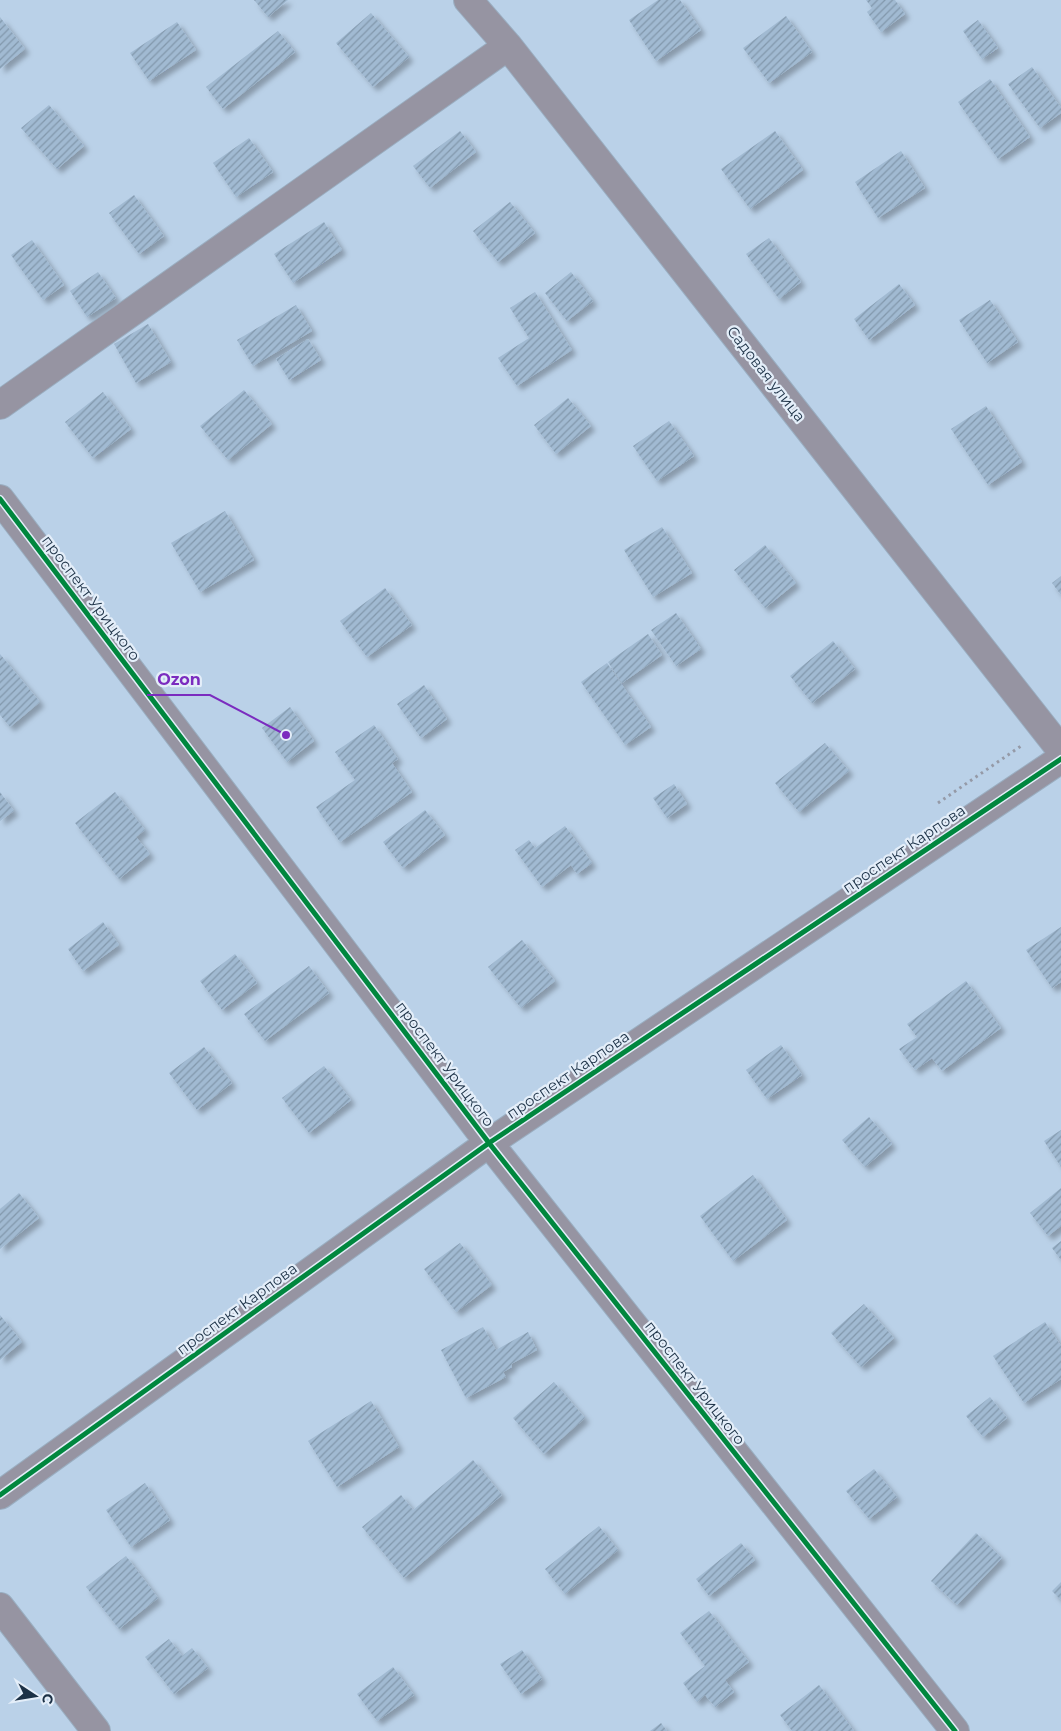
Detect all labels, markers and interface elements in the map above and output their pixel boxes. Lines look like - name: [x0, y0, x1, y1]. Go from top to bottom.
- street label: Садовая улица: [723, 322, 810, 425]
- street label: проспект Урицкого: [38, 531, 145, 664]
- callout: Ozon: [147, 664, 210, 695]
- text: Ozon: [157, 670, 201, 689]
- street label: проспект Карпова: [839, 800, 969, 897]
- street label: проспект Урицкого: [392, 997, 499, 1130]
- street label: проспект Карпова: [503, 1026, 633, 1123]
- street label: проспект Карпова: [173, 1259, 301, 1359]
- street label: проспект Урицкого: [641, 1317, 750, 1449]
- north arrow: [10, 1671, 60, 1721]
- text: С: [38, 1692, 58, 1706]

